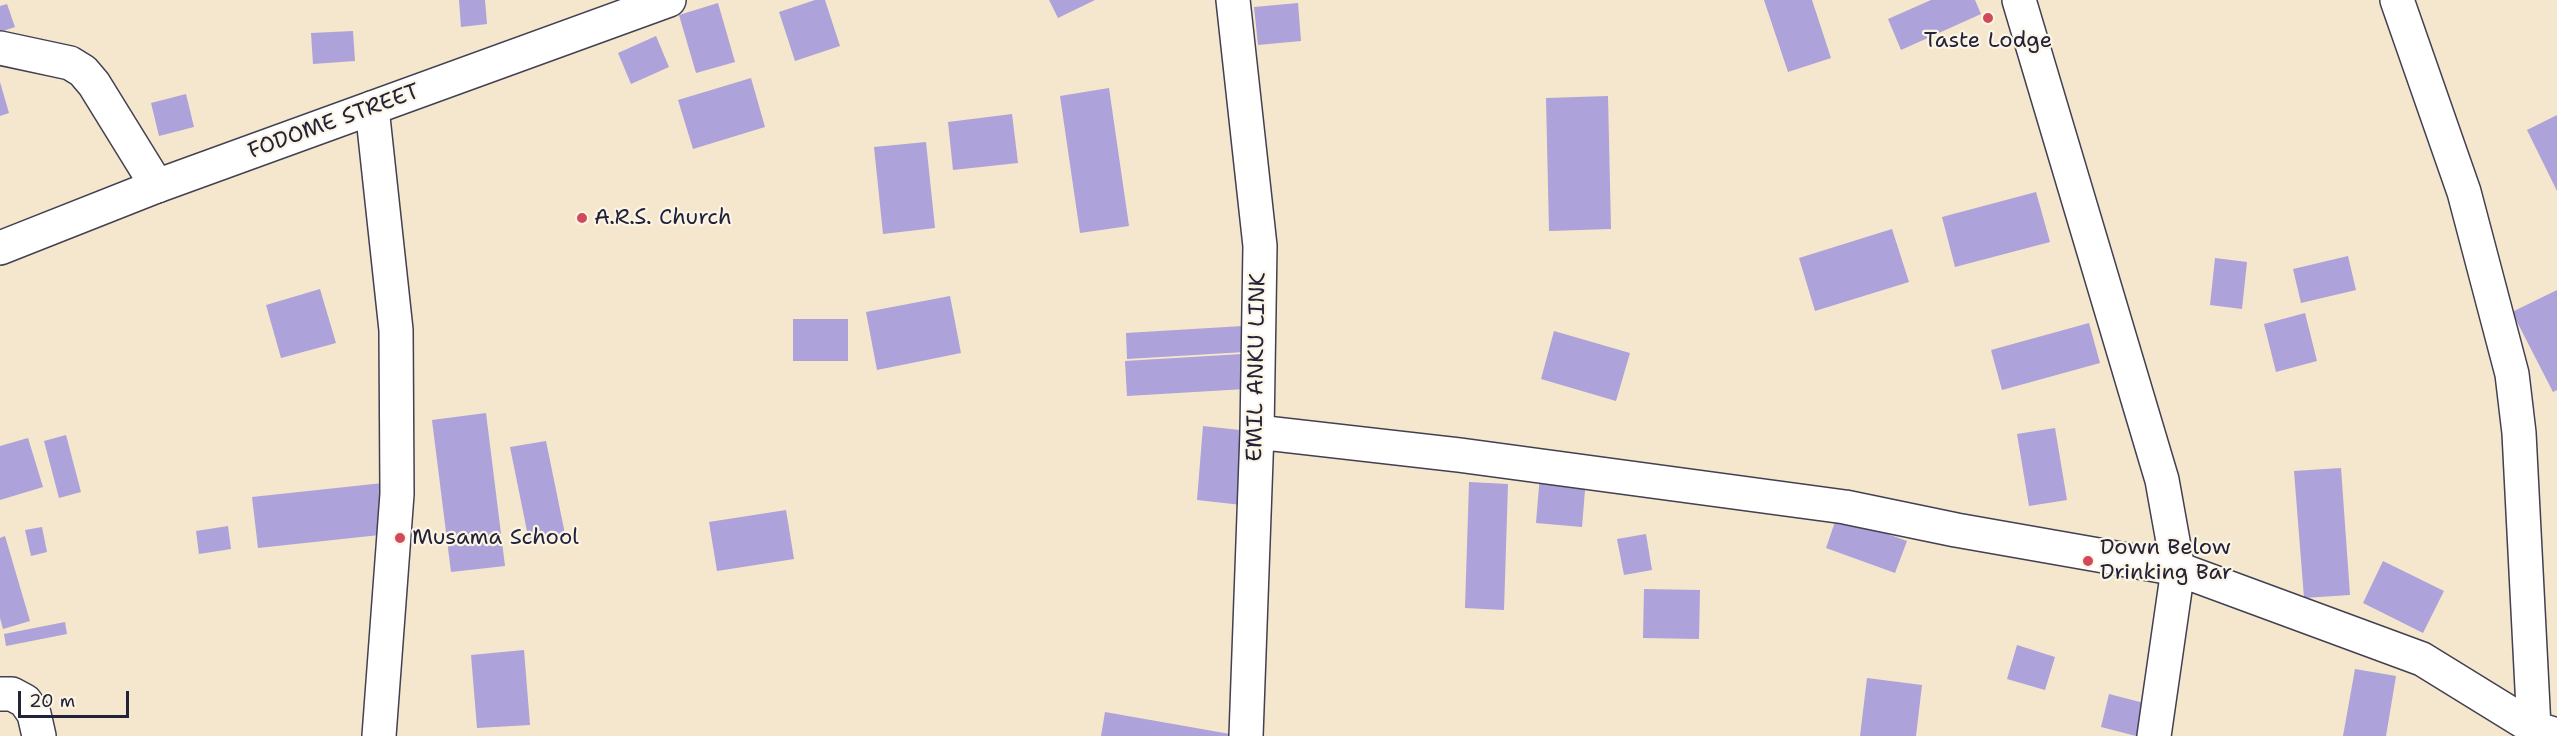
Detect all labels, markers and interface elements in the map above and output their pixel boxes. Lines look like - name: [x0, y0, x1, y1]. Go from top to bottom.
- marker: Taste Lodge: [1981, 11, 1995, 25]
- place label: Taste Lodge: [1924, 28, 2052, 54]
- street label: FODOME STREET: [245, 79, 423, 165]
- place label: A.R.S. Church: [594, 205, 732, 231]
- marker: A.R.S. Church: [575, 211, 589, 225]
- street label: EMIL ANKU LINK: [1242, 272, 1272, 462]
- place label: Musama School: [412, 525, 579, 551]
- marker: Musama School: [393, 531, 407, 545]
- place label: Down Below Drinking Bar: [2100, 535, 2232, 586]
- marker: Down Below Drinking Bar: [2081, 554, 2095, 568]
- scale bar: [21, 679, 132, 717]
- text: 20 m: [29, 689, 75, 713]

